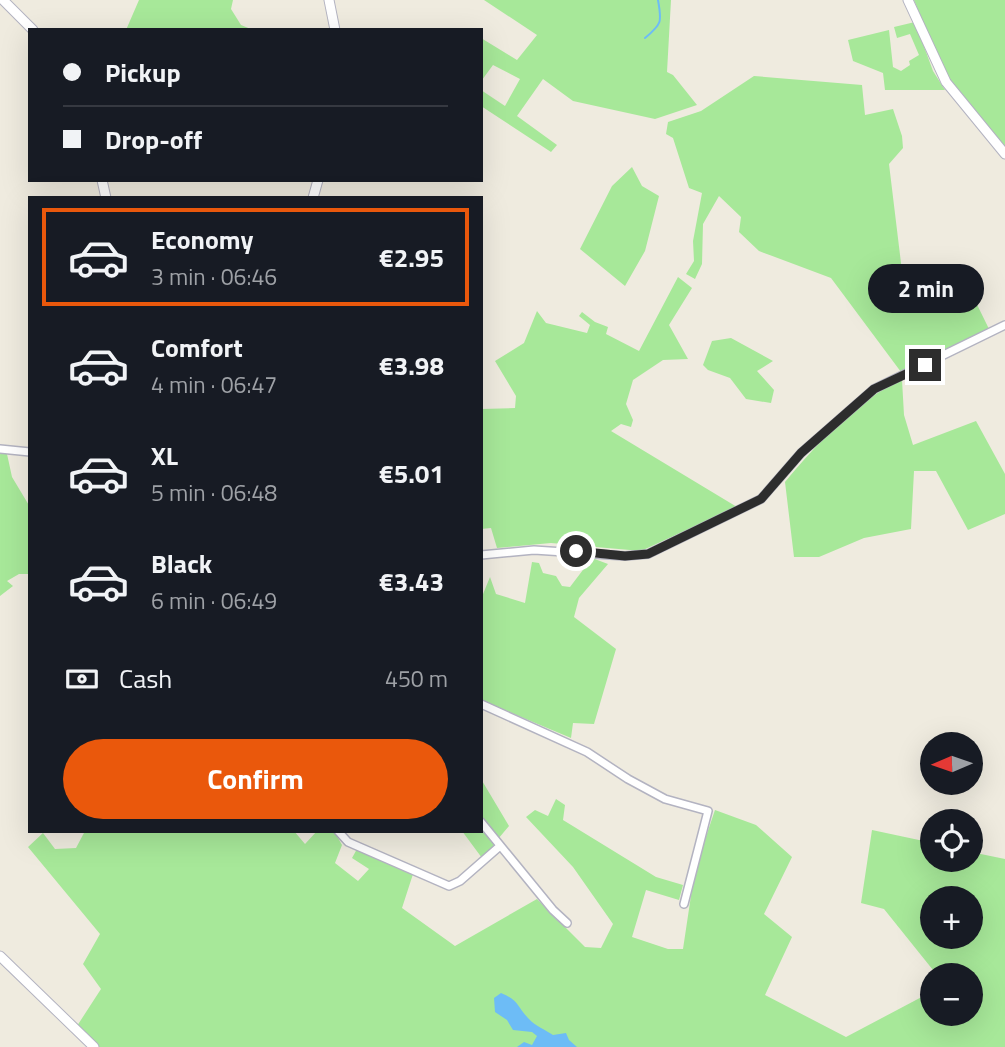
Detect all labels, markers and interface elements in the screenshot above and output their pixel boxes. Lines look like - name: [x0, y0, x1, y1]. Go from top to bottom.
- text: Pickup: [105, 53, 181, 92]
- text: Drop-off: [105, 120, 202, 159]
- text: Economy: [151, 220, 253, 259]
- icon: car: [67, 226, 130, 289]
- text: €2.95: [379, 238, 444, 277]
- text: 3 min · 06:46: [151, 259, 277, 294]
- callout: 2 min: [867, 264, 983, 312]
- text: 2 min: [898, 271, 954, 306]
- text: Comfort: [151, 328, 243, 367]
- icon: car: [67, 334, 130, 397]
- text: €3.98: [379, 346, 444, 385]
- route end: [909, 349, 941, 381]
- text: 4 min · 06:47: [151, 367, 277, 402]
- text: XL: [151, 436, 178, 475]
- icon: car: [67, 442, 130, 505]
- text: €5.01: [379, 454, 444, 493]
- text: 5 min · 06:48: [151, 475, 277, 510]
- route start: [560, 535, 592, 567]
- text: Black: [151, 544, 212, 583]
- icon: car: [67, 550, 130, 613]
- text: €3.43: [379, 562, 444, 601]
- text: 6 min · 06:49: [151, 583, 277, 618]
- text: Cash: [119, 659, 172, 698]
- icon: cash: [63, 660, 101, 698]
- text: 450 m: [385, 661, 448, 696]
- north arrow: [920, 732, 984, 794]
- map controls: [920, 732, 983, 1026]
- button: Confirm: [63, 739, 448, 819]
- button: locate: [920, 809, 983, 872]
- button: +: [920, 886, 983, 949]
- button: −: [920, 963, 983, 1026]

